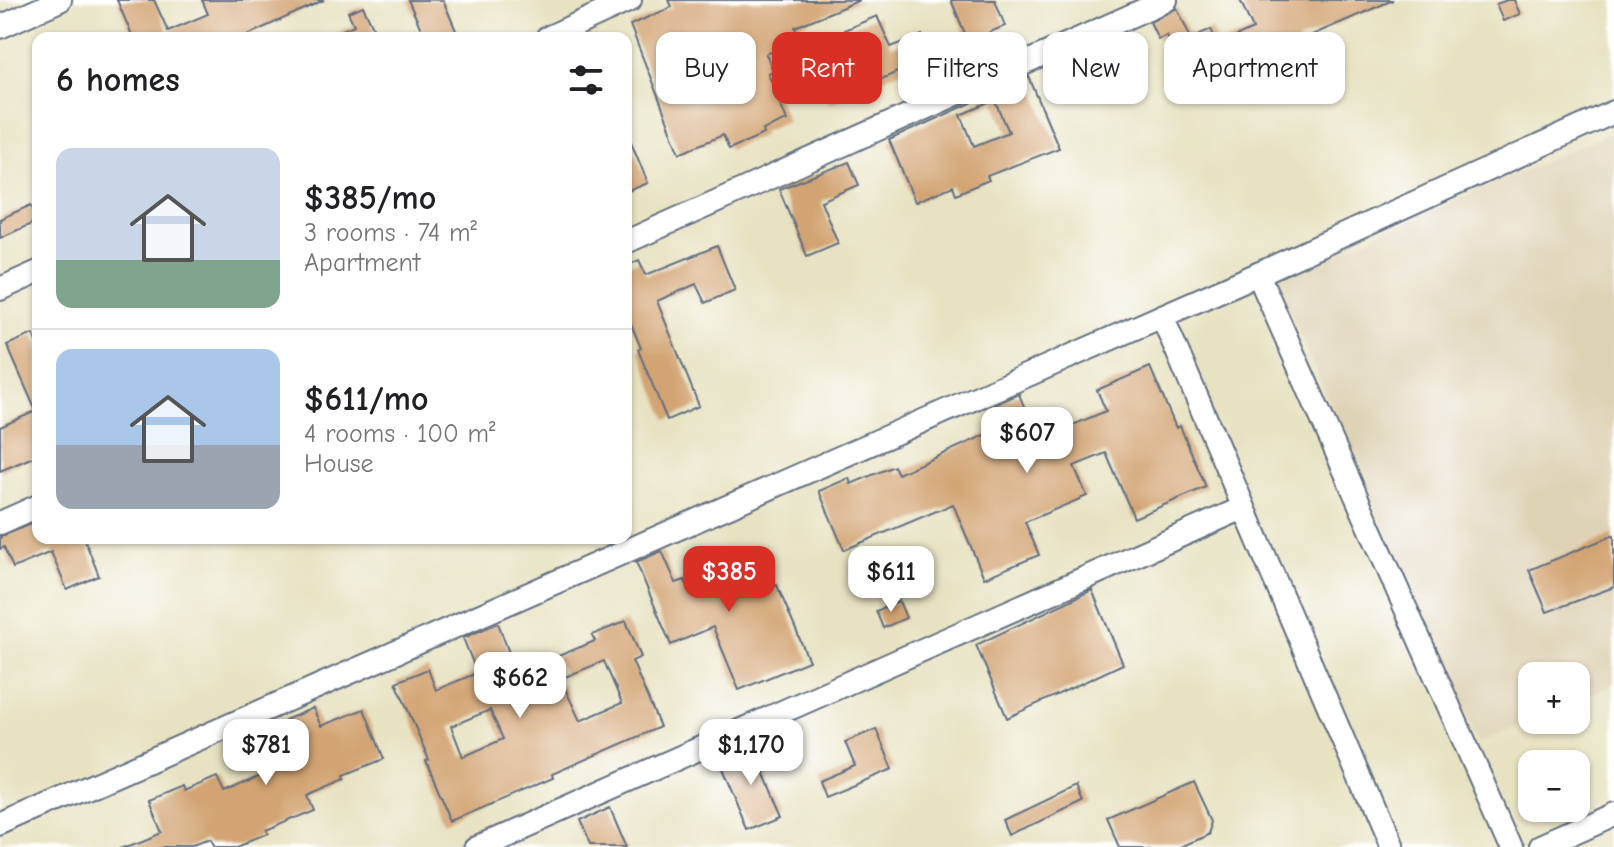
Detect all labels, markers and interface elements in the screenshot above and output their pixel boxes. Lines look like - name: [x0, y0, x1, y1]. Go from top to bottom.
- chip: Buy: [656, 32, 756, 104]
- chip: Rent: [772, 32, 882, 104]
- chip: Filters: [898, 32, 1027, 104]
- chip: New: [1043, 32, 1148, 104]
- chip: Apartment: [1164, 32, 1345, 104]
- icon: filters: [564, 58, 608, 102]
- text: 6 homes: [56, 60, 180, 100]
- text: $385/mo: [304, 178, 436, 218]
- icon: home: [120, 180, 216, 276]
- text: 3 rooms · 74 m²: [304, 218, 477, 248]
- text: Apartment: [304, 248, 420, 278]
- text: $611/mo: [304, 379, 429, 419]
- icon: home: [120, 381, 216, 477]
- pin: $607: [980, 407, 1074, 475]
- text: $607: [999, 418, 1055, 448]
- text: 4 rooms · 100 m²: [304, 419, 496, 449]
- text: House: [304, 449, 374, 479]
- pin: $385: [682, 546, 776, 614]
- pin: $611: [844, 546, 938, 614]
- text: $385: [701, 557, 757, 587]
- text: $611: [866, 557, 916, 587]
- pin: $662: [473, 652, 567, 720]
- map controls: [1518, 662, 1590, 822]
- button: +: [1518, 662, 1590, 734]
- text: $662: [492, 663, 548, 693]
- pin: $781: [219, 719, 313, 787]
- pin: $1,170: [686, 719, 816, 787]
- text: $781: [241, 730, 291, 760]
- text: $1,170: [717, 730, 785, 760]
- button: −: [1518, 750, 1590, 822]

